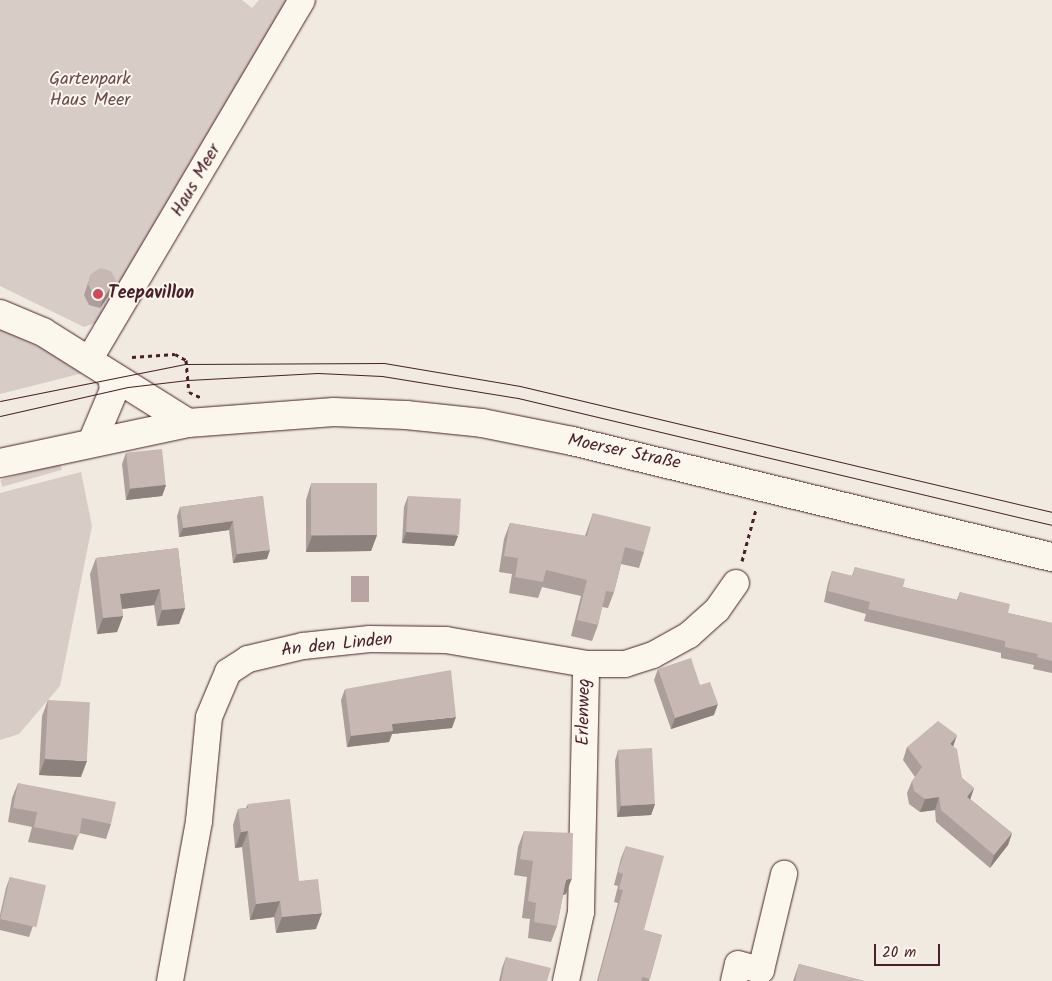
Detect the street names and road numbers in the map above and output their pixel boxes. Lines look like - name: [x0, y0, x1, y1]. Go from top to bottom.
- street label: Haus Meer: [168, 141, 226, 221]
- street label: Moerser Straße: [566, 430, 682, 476]
- street label: An den Linden: [280, 629, 394, 663]
- street label: Erlenweg: [574, 678, 596, 746]

